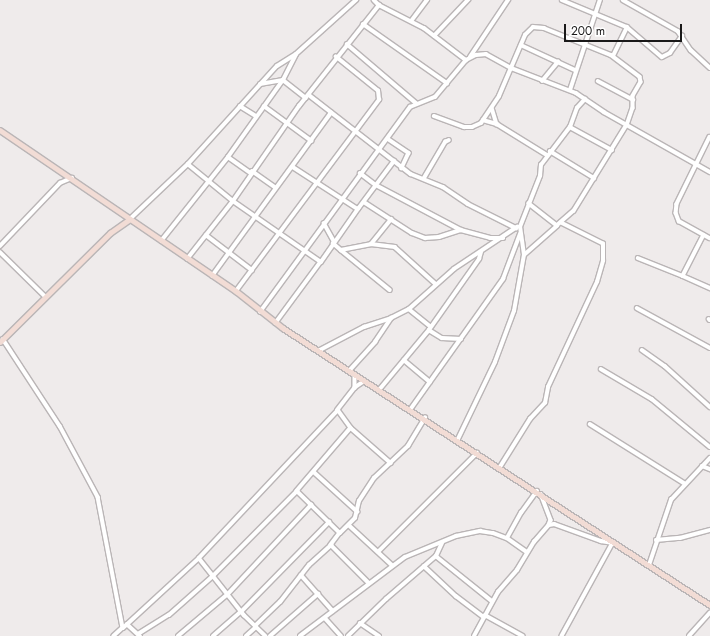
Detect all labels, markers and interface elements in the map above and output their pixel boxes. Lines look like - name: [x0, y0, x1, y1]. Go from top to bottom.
- scale bar: [566, 16, 684, 42]
- text: 200 m: [571, 22, 605, 40]

